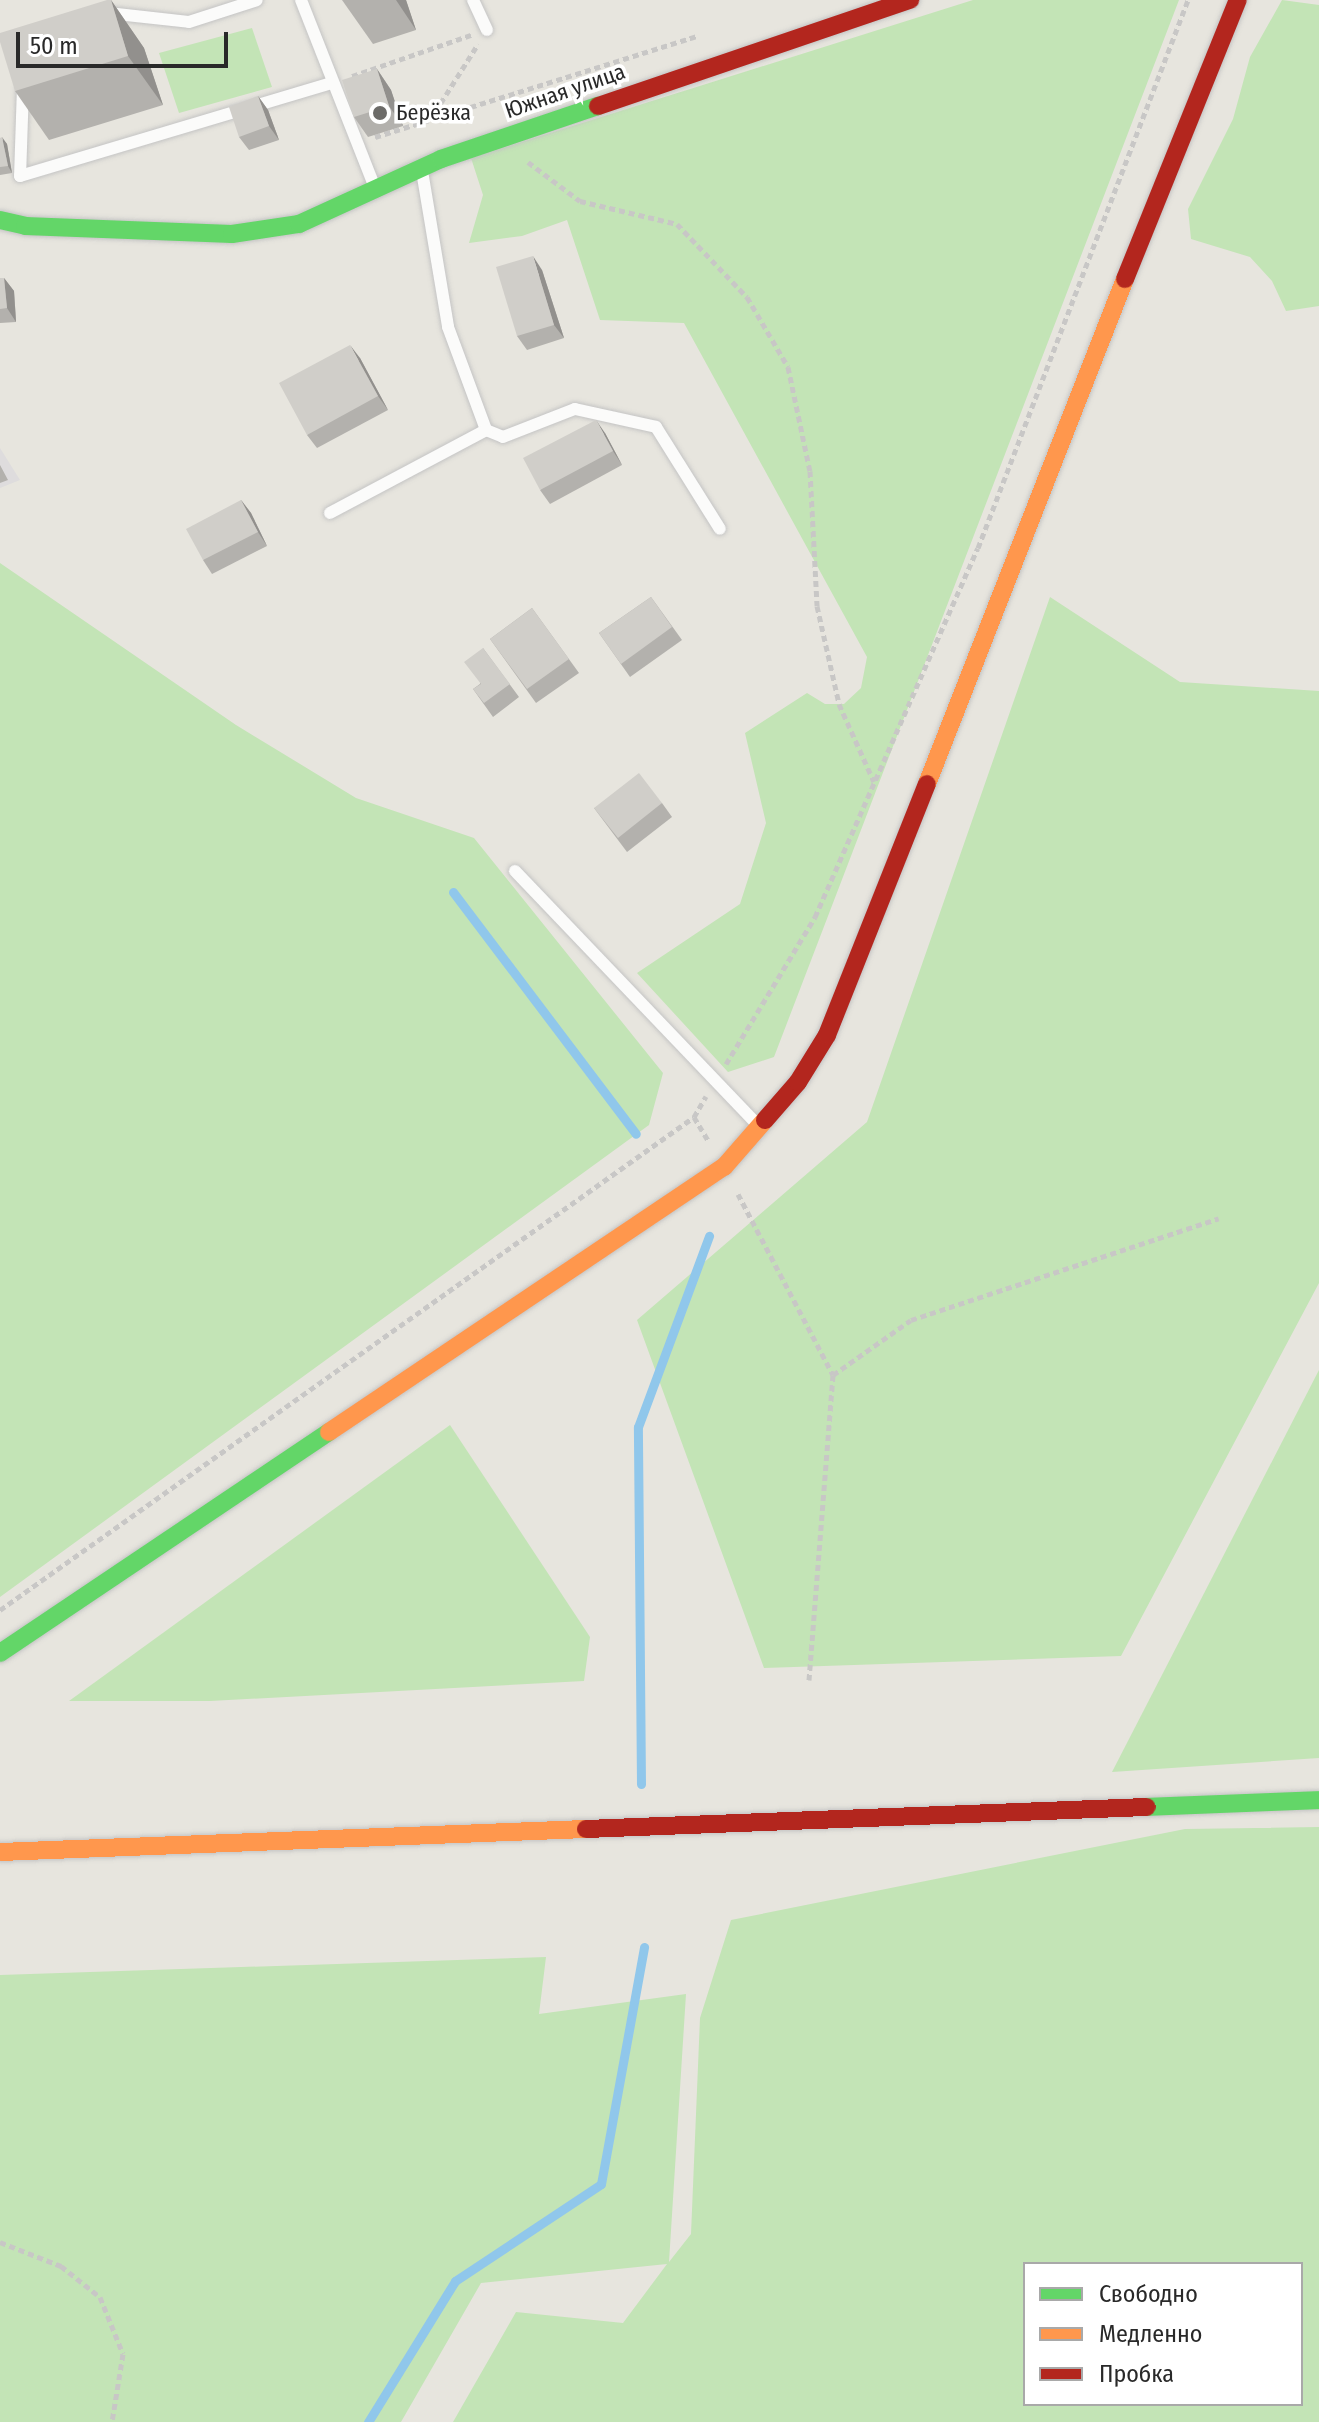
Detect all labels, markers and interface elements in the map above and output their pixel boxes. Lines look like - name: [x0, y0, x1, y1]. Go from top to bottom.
- scale bar: [20, 16, 232, 66]
- text: 50 m: [30, 32, 78, 60]
- street label: Южная улица: [501, 58, 629, 124]
- place label: Берёзка: [396, 100, 471, 126]
- marker: Берёзка: [371, 104, 389, 122]
- legend: [1023, 2262, 1303, 2406]
- text: Свободно: [1099, 2280, 1198, 2308]
- text: Медленно: [1099, 2320, 1202, 2348]
- text: Пробка: [1099, 2360, 1174, 2388]

